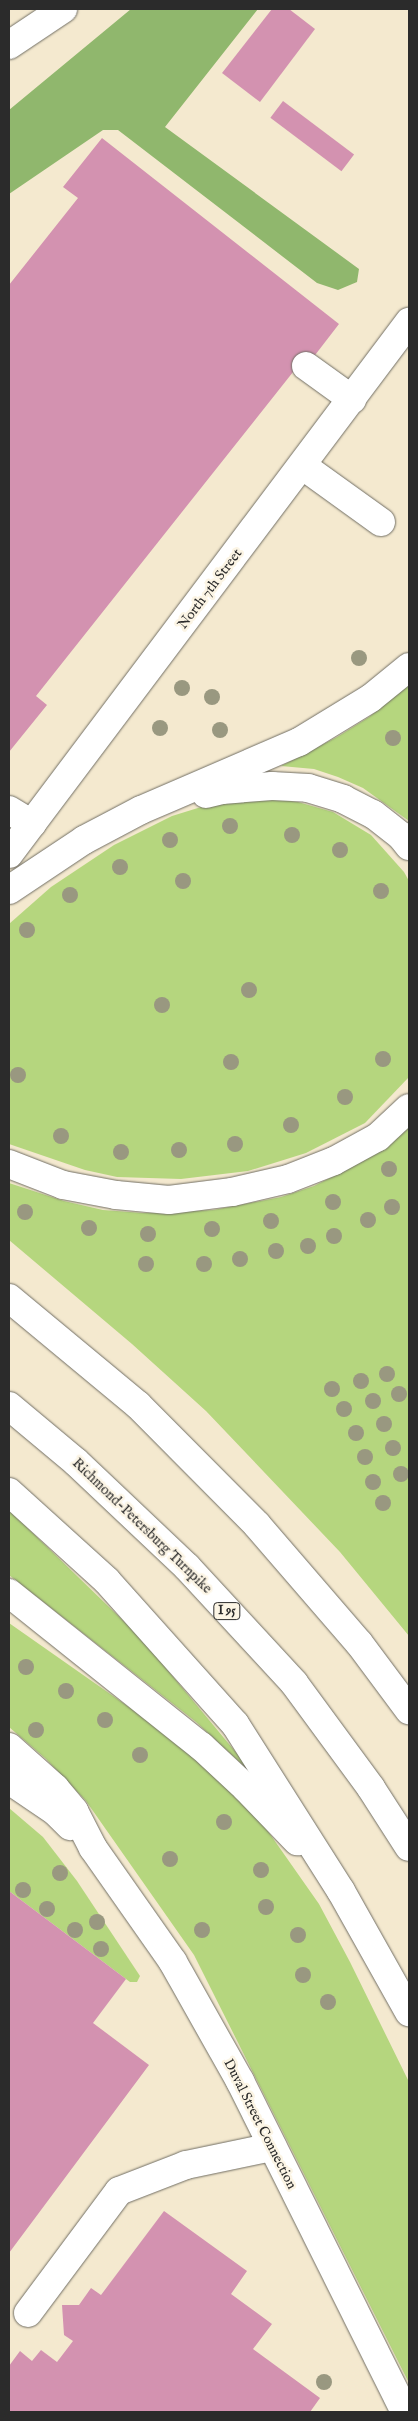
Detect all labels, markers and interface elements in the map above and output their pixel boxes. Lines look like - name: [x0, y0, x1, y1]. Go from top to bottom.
- street label: North 7th Street: [174, 545, 246, 633]
- street label: Richmond-Petersburg Turnpike: [69, 1455, 215, 1597]
- road number: I 95: [213, 1602, 241, 1620]
- street label: Duval Street Connection: [220, 2056, 300, 2192]

